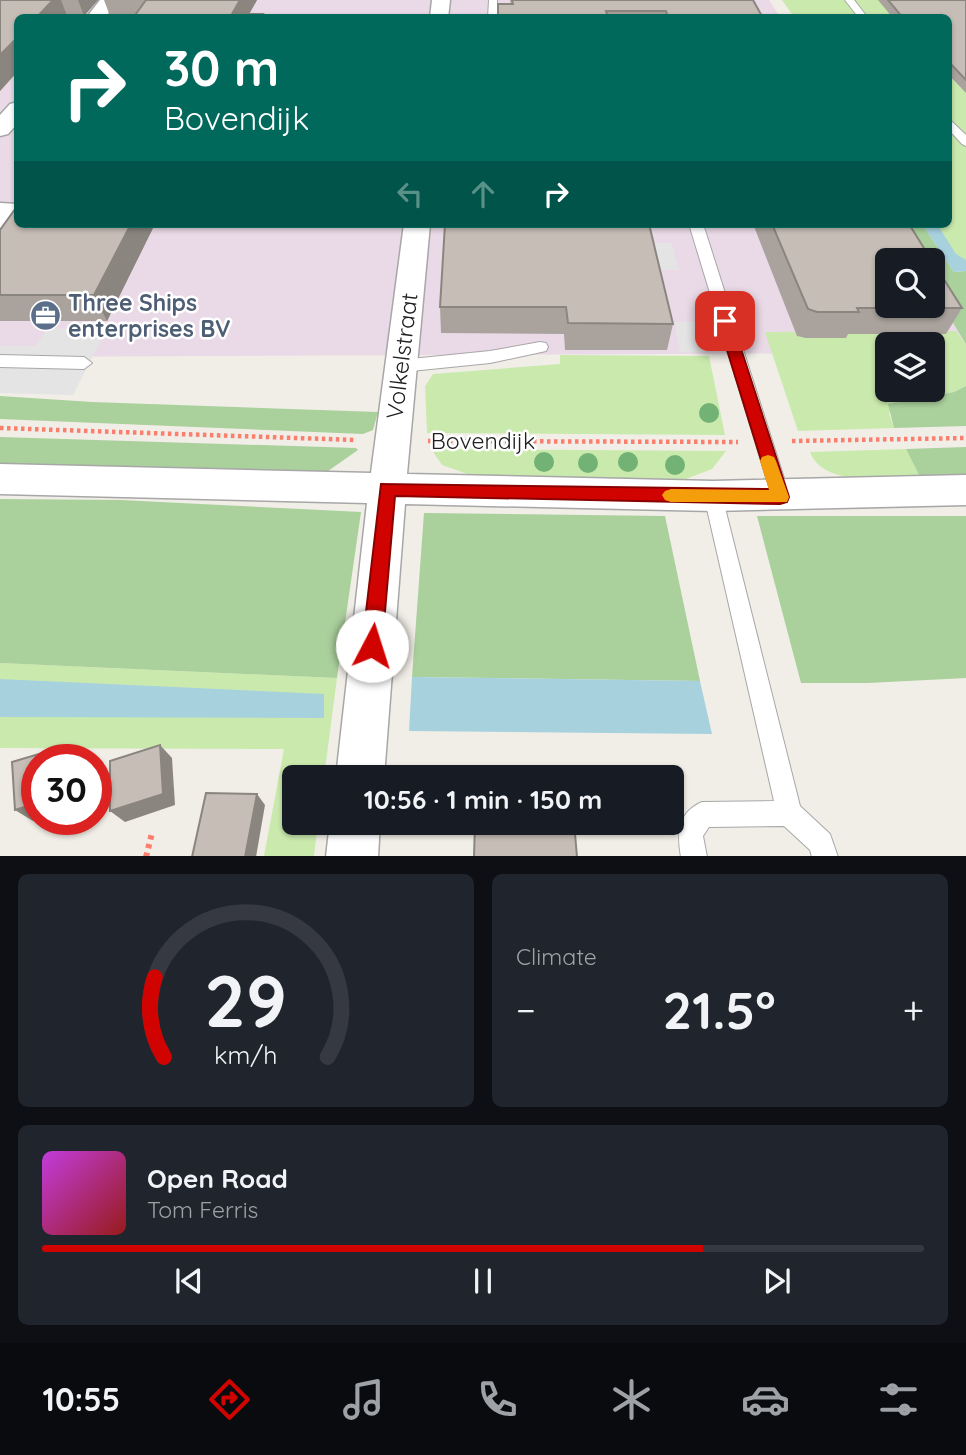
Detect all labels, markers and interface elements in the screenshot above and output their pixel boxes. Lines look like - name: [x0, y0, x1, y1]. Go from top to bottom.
- text: 30 m: [164, 37, 279, 98]
- icon: right: [49, 42, 140, 133]
- text: Bovendijk: [164, 98, 309, 138]
- icon: left: [391, 175, 429, 213]
- icon: ahead: [464, 175, 502, 213]
- icon: right: [537, 175, 575, 213]
- map controls: [875, 248, 945, 402]
- button: search: [875, 248, 945, 318]
- place label: Three Ships enterprises BV: [68, 288, 231, 343]
- street label: Volkelstraat: [379, 291, 424, 421]
- pin: [695, 291, 755, 351]
- office icon: Three Ships enterprises BV: [28, 299, 62, 333]
- icon: arrive: [706, 302, 744, 340]
- button: layers: [875, 332, 945, 402]
- street label: Bovendijk: [431, 426, 535, 455]
- position arrow: [335, 609, 409, 683]
- speed limit sign: 30: [21, 744, 112, 835]
- text: 10:56 · 1 min · 150 m: [364, 783, 602, 816]
- text: Climate: [516, 942, 597, 971]
- text: 29: [205, 954, 287, 1045]
- text: 21.5°: [663, 977, 776, 1042]
- text: −: [516, 986, 536, 1034]
- text: +: [903, 986, 924, 1034]
- text: km/h: [214, 1038, 278, 1069]
- text: Open Road: [147, 1162, 288, 1195]
- text: Tom Ferris: [147, 1195, 258, 1224]
- icon: previous: [170, 1262, 208, 1300]
- icon: pause: [464, 1262, 502, 1300]
- icon: next: [758, 1262, 796, 1300]
- icon: directions: [205, 1375, 254, 1424]
- icon: music: [339, 1375, 388, 1424]
- icon: phone: [473, 1375, 522, 1424]
- icon: climate: [607, 1375, 656, 1424]
- icon: car: [741, 1375, 790, 1424]
- icon: filters: [874, 1375, 923, 1424]
- text: 10:55: [42, 1379, 120, 1419]

